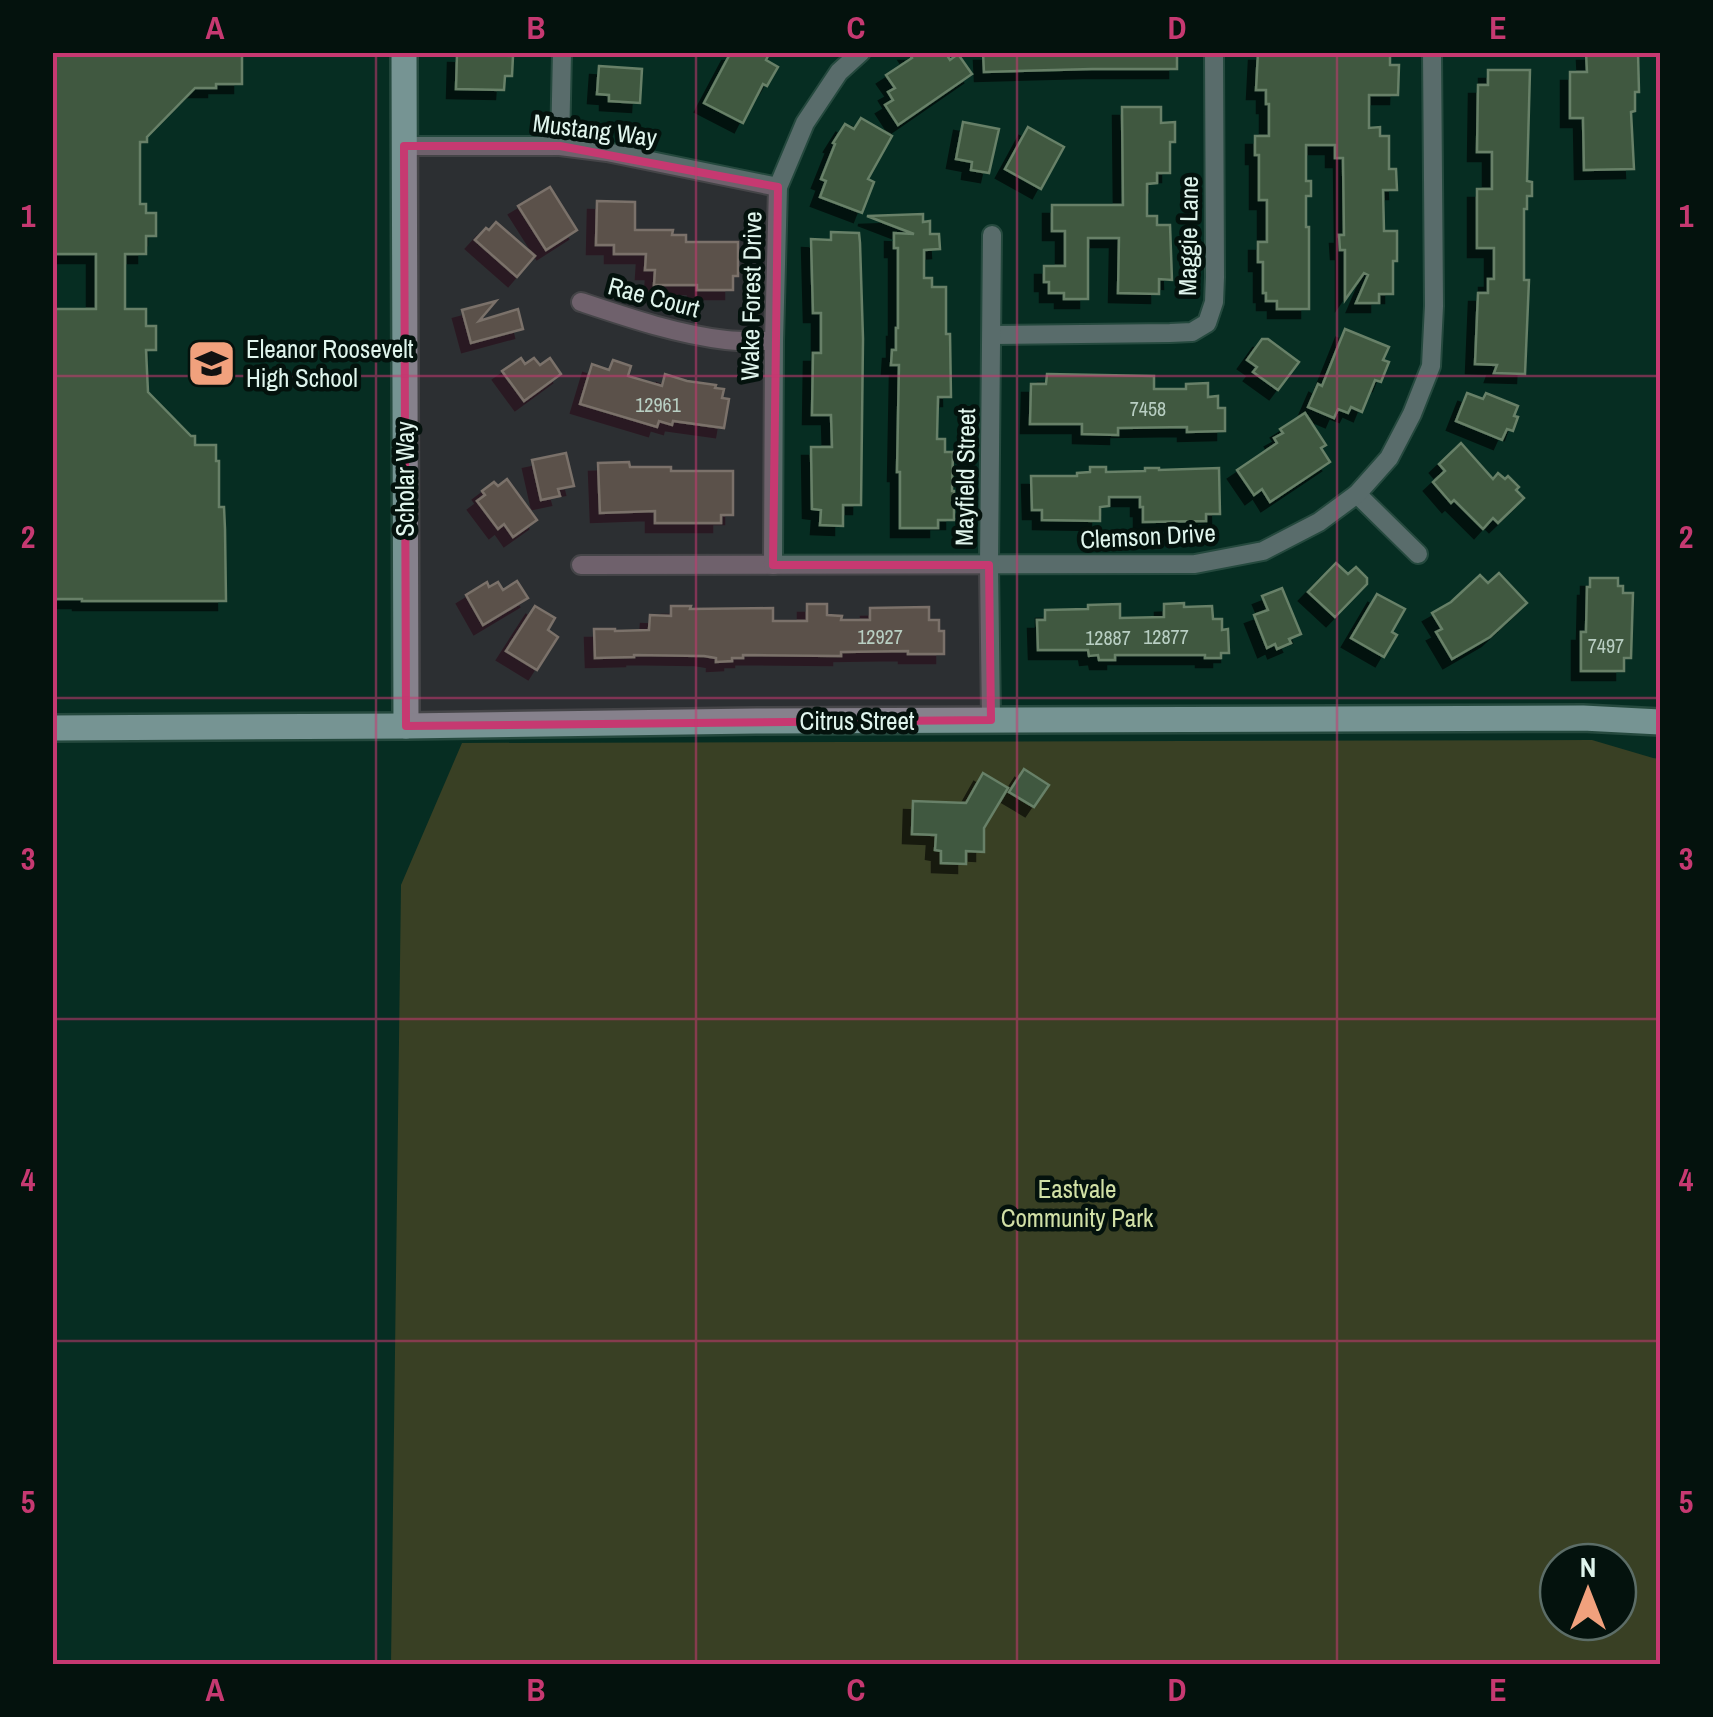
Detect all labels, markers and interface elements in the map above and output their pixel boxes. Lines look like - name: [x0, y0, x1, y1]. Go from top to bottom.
- text: A: [206, 6, 225, 49]
- text: B: [527, 6, 545, 49]
- text: C: [847, 6, 865, 49]
- text: D: [1168, 6, 1186, 49]
- text: E: [1489, 6, 1507, 49]
- street label: Mustang Way: [531, 106, 660, 155]
- street label: Maggie Lane: [1170, 176, 1206, 296]
- text: 1: [21, 194, 36, 237]
- text: 1: [1679, 194, 1694, 237]
- street label: Wake Forest Drive: [733, 211, 769, 381]
- street label: Rae Court: [604, 268, 704, 326]
- place label: Eleanor Roosevelt High School: [246, 332, 414, 395]
- school or university icon: Eleanor Roosevelt High School: [185, 337, 237, 389]
- house number: 12961: [635, 391, 681, 418]
- house number: 7458: [1130, 395, 1166, 422]
- street label: Mayfield Street: [947, 407, 983, 546]
- street label: Scholar Way: [388, 421, 422, 537]
- text: 2: [21, 515, 35, 558]
- street label: Clemson Drive: [1079, 515, 1217, 557]
- text: 2: [1679, 515, 1693, 558]
- house number: 12927: [857, 623, 903, 650]
- house number: 12877: [1143, 623, 1189, 650]
- house number: 12887: [1085, 624, 1131, 651]
- house number: 7497: [1588, 632, 1624, 659]
- street label: Citrus Street: [799, 704, 915, 738]
- text: 3: [21, 837, 35, 880]
- text: 3: [1679, 837, 1693, 880]
- text: 4: [21, 1158, 36, 1201]
- text: 4: [1679, 1158, 1694, 1201]
- park label: Eastvale Community Park: [1001, 1172, 1154, 1235]
- text: 5: [21, 1480, 35, 1523]
- text: 5: [1679, 1480, 1693, 1523]
- north arrow: [1538, 1542, 1638, 1642]
- text: N: [1580, 1548, 1596, 1586]
- text: A: [206, 1668, 225, 1711]
- text: B: [527, 1668, 545, 1711]
- text: C: [847, 1668, 865, 1711]
- text: D: [1168, 1668, 1186, 1711]
- text: E: [1489, 1668, 1507, 1711]

